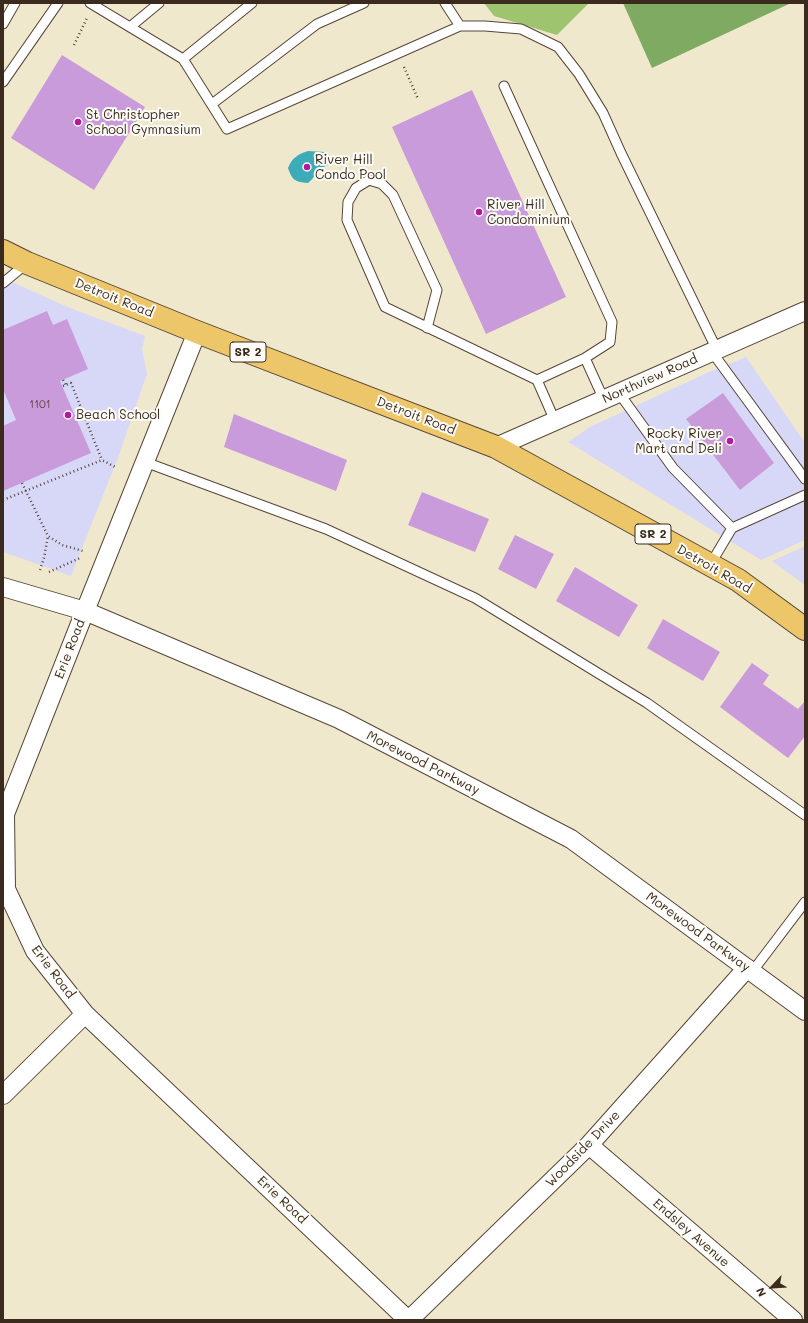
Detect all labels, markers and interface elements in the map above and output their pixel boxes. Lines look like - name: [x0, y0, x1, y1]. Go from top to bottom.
- place label: St Christopher School Gymnasium: [86, 107, 201, 138]
- marker: St Christopher School Gymnasium: [73, 117, 83, 127]
- place label: River Hill Condo Pool: [315, 152, 386, 183]
- marker: River Hill Condo Pool: [302, 162, 312, 172]
- place label: River Hill Condominium: [487, 197, 570, 228]
- marker: River Hill Condominium: [474, 207, 484, 217]
- street label: Detroit Road: [73, 275, 155, 321]
- road number: SR 2: [230, 342, 266, 362]
- street label: Northview Road: [600, 351, 700, 407]
- street label: Detroit Road: [374, 394, 458, 438]
- house number: 1101: [29, 398, 51, 412]
- place label: Beach School: [76, 407, 160, 423]
- marker: Beach School: [63, 410, 73, 420]
- place label: Rocky River Mart and Deli: [635, 426, 722, 457]
- marker: Rocky River Mart and Deli: [725, 436, 735, 446]
- road number: SR 2: [635, 524, 671, 544]
- street label: Detroit Road: [674, 541, 754, 597]
- street label: Erie Road: [52, 617, 88, 681]
- street label: Morewood Parkway: [364, 728, 482, 798]
- street label: Morewood Parkway: [643, 889, 753, 975]
- street label: Erie Road: [28, 942, 78, 1002]
- street label: Woodside Drive: [543, 1108, 623, 1190]
- street label: Erie Road: [254, 1173, 310, 1227]
- street label: Endsley Avenue: [649, 1195, 733, 1271]
- north arrow: [752, 1267, 792, 1307]
- text: N: [752, 1285, 769, 1299]

